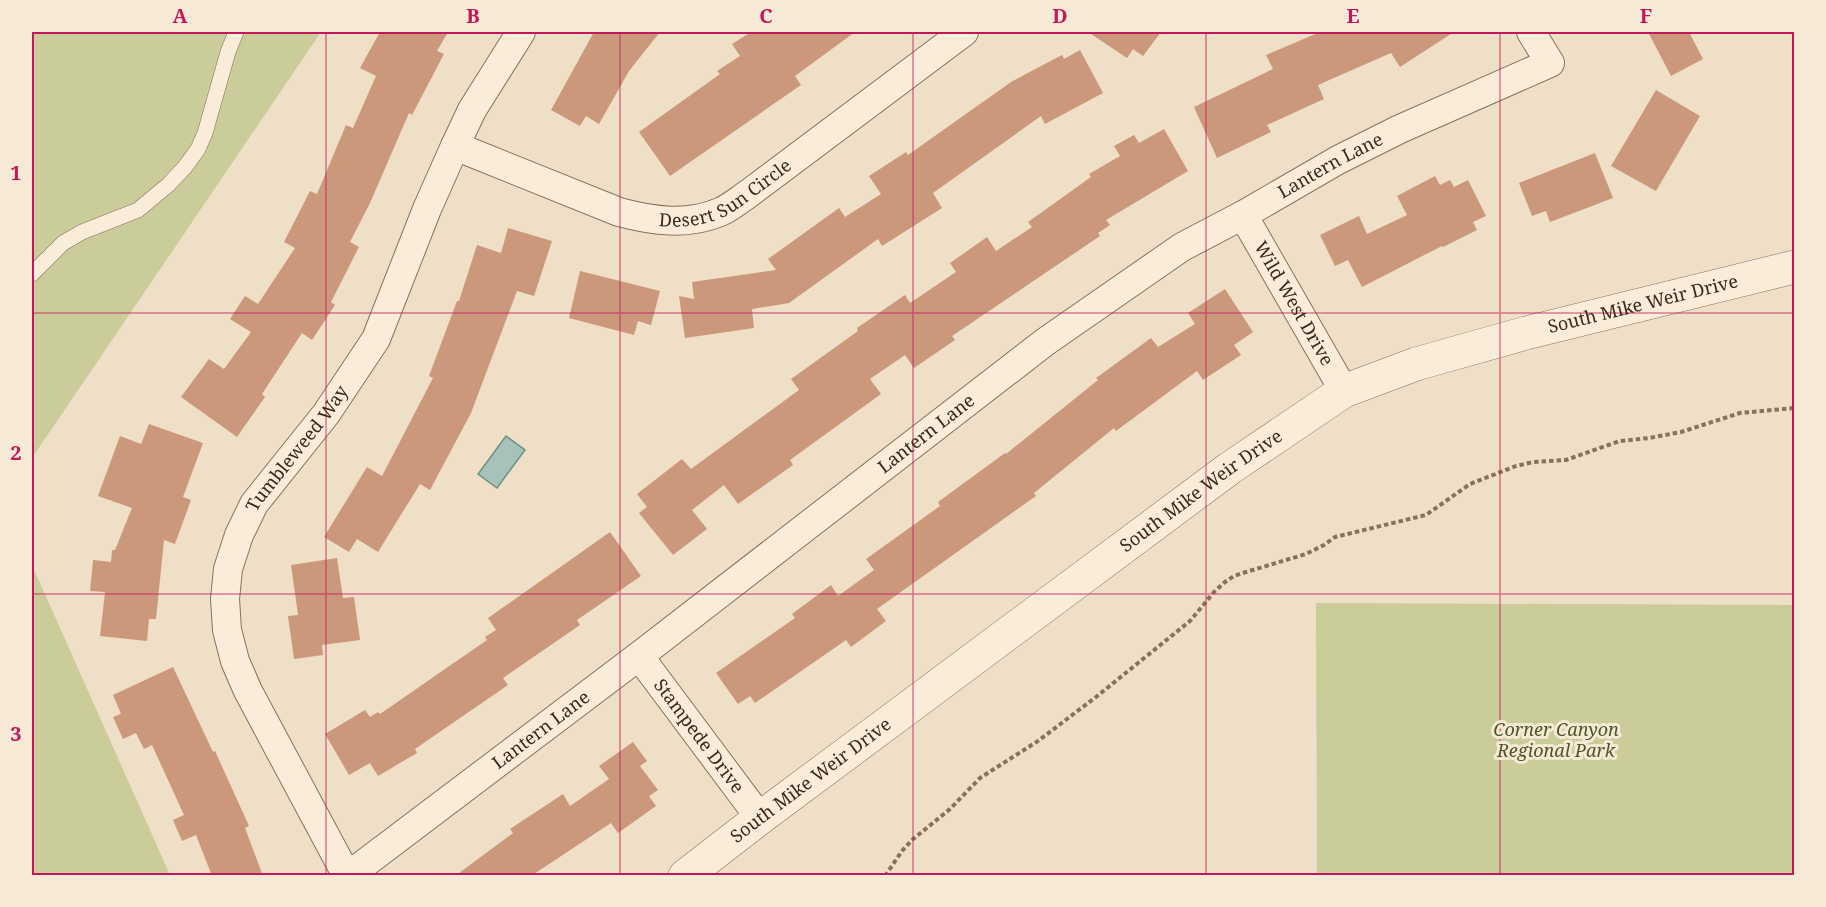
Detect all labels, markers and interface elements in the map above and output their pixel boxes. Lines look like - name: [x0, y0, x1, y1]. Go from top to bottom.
- text: A: [172, 2, 188, 29]
- text: B: [466, 2, 480, 29]
- text: C: [759, 2, 773, 29]
- text: D: [1052, 2, 1068, 29]
- text: E: [1346, 2, 1360, 29]
- text: F: [1640, 2, 1652, 29]
- street label: Lantern Lane: [1273, 127, 1387, 203]
- street label: Desert Sun Circle: [658, 153, 796, 232]
- text: 1: [10, 159, 22, 186]
- street label: Wild West Drive: [1249, 236, 1340, 370]
- street label: South Mike Weir Drive: [1545, 268, 1740, 338]
- street label: Tumbleweed Way: [239, 380, 353, 515]
- street label: Lantern Lane: [872, 388, 979, 478]
- street label: South Mike Weir Drive: [1114, 423, 1286, 557]
- text: 2: [10, 439, 22, 466]
- street label: Stampede Drive: [649, 674, 750, 798]
- street label: Lantern Lane: [487, 685, 594, 774]
- street label: South Mike Weir Drive: [725, 712, 895, 848]
- park label: Corner Canyon Regional Park: [1493, 717, 1619, 762]
- text: 3: [10, 720, 22, 747]

